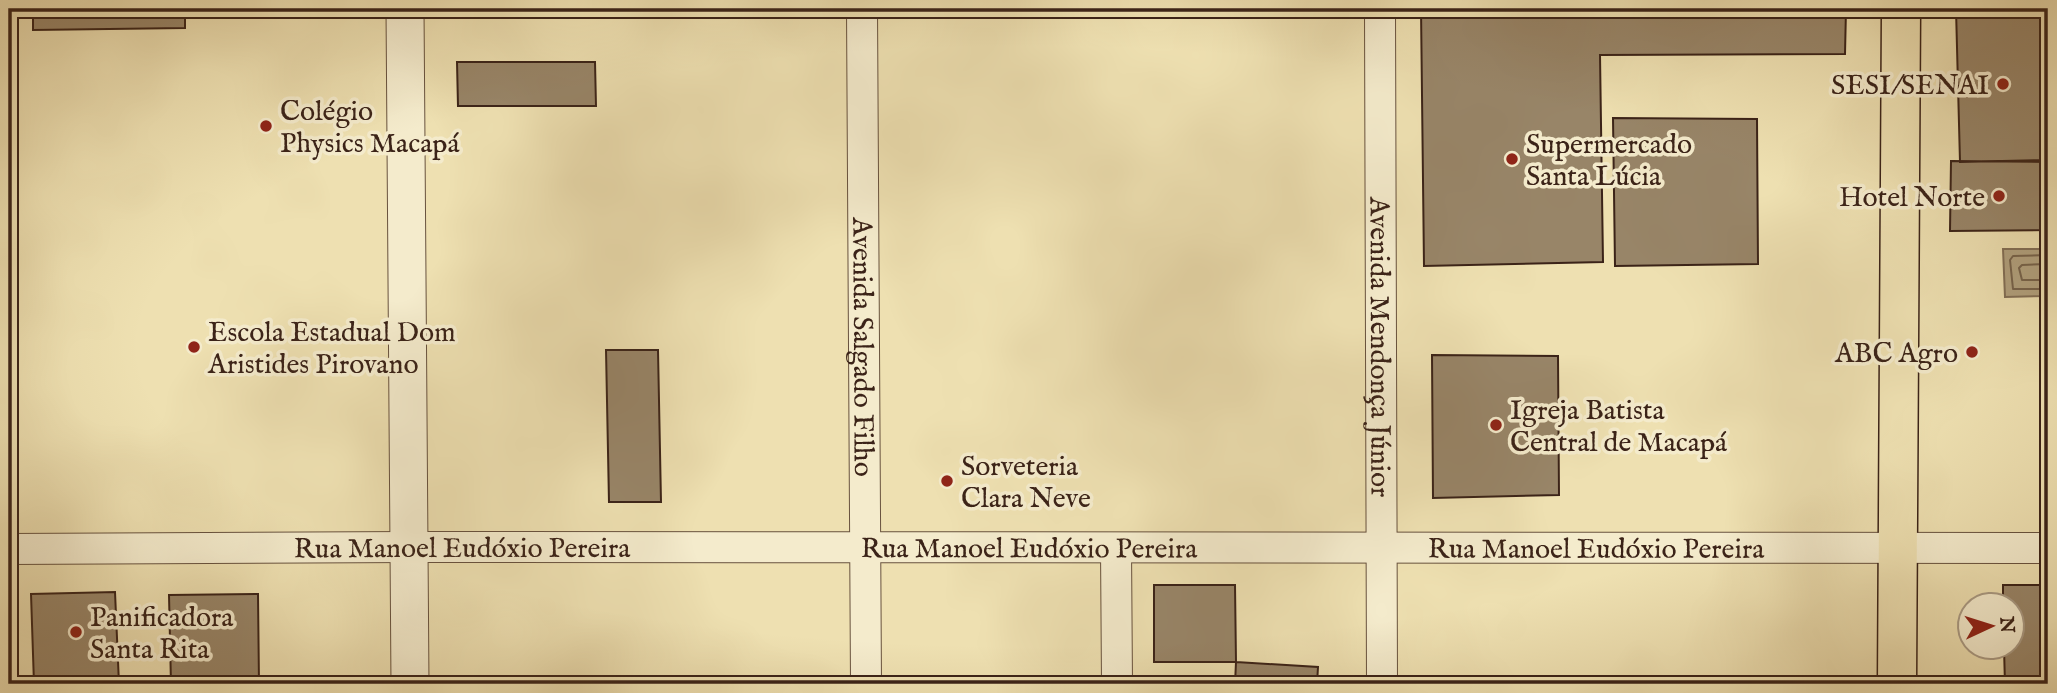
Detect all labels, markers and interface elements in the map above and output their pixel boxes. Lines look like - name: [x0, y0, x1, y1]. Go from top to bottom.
- place label: SESI/SENAI: [1831, 69, 1989, 104]
- marker: SESI/SENAI: [1995, 76, 2011, 92]
- place label: Colégio Physics Macapá: [280, 95, 460, 162]
- marker: Colégio Physics Macapá: [258, 118, 274, 134]
- place label: Supermercado Santa Lúcia: [1526, 128, 1692, 195]
- marker: Supermercado Santa Lúcia: [1504, 151, 1520, 167]
- place label: Hotel Norte: [1839, 181, 1985, 216]
- marker: Hotel Norte: [1991, 188, 2007, 204]
- street label: Avenida Mendonça Júnior: [1361, 196, 1396, 497]
- street label: Avenida Salgado Filho: [843, 216, 880, 477]
- place label: Escola Estadual Dom Aristides Pirovano: [207, 316, 456, 383]
- place label: ABC Agro: [1834, 337, 1958, 372]
- marker: Escola Estadual Dom Aristides Pirovano: [186, 339, 202, 355]
- marker: ABC Agro: [1964, 344, 1980, 360]
- place label: Igreja Batista Central de Macapá: [1510, 394, 1728, 461]
- marker: Igreja Batista Central de Macapá: [1488, 417, 1504, 433]
- place label: Sorveteria Clara Neve: [961, 450, 1091, 517]
- marker: Sorveteria Clara Neve: [939, 473, 955, 489]
- street label: Rua Manoel Eudóxio Pereira: [294, 532, 631, 568]
- street label: Rua Manoel Eudóxio Pereira: [861, 532, 1198, 567]
- street label: Rua Manoel Eudóxio Pereira: [1428, 533, 1765, 568]
- north arrow: [1955, 592, 2025, 662]
- place label: Panificadora Santa Rita: [90, 601, 234, 668]
- text: N: [1993, 615, 2019, 635]
- marker: Panificadora Santa Rita: [68, 624, 84, 640]

